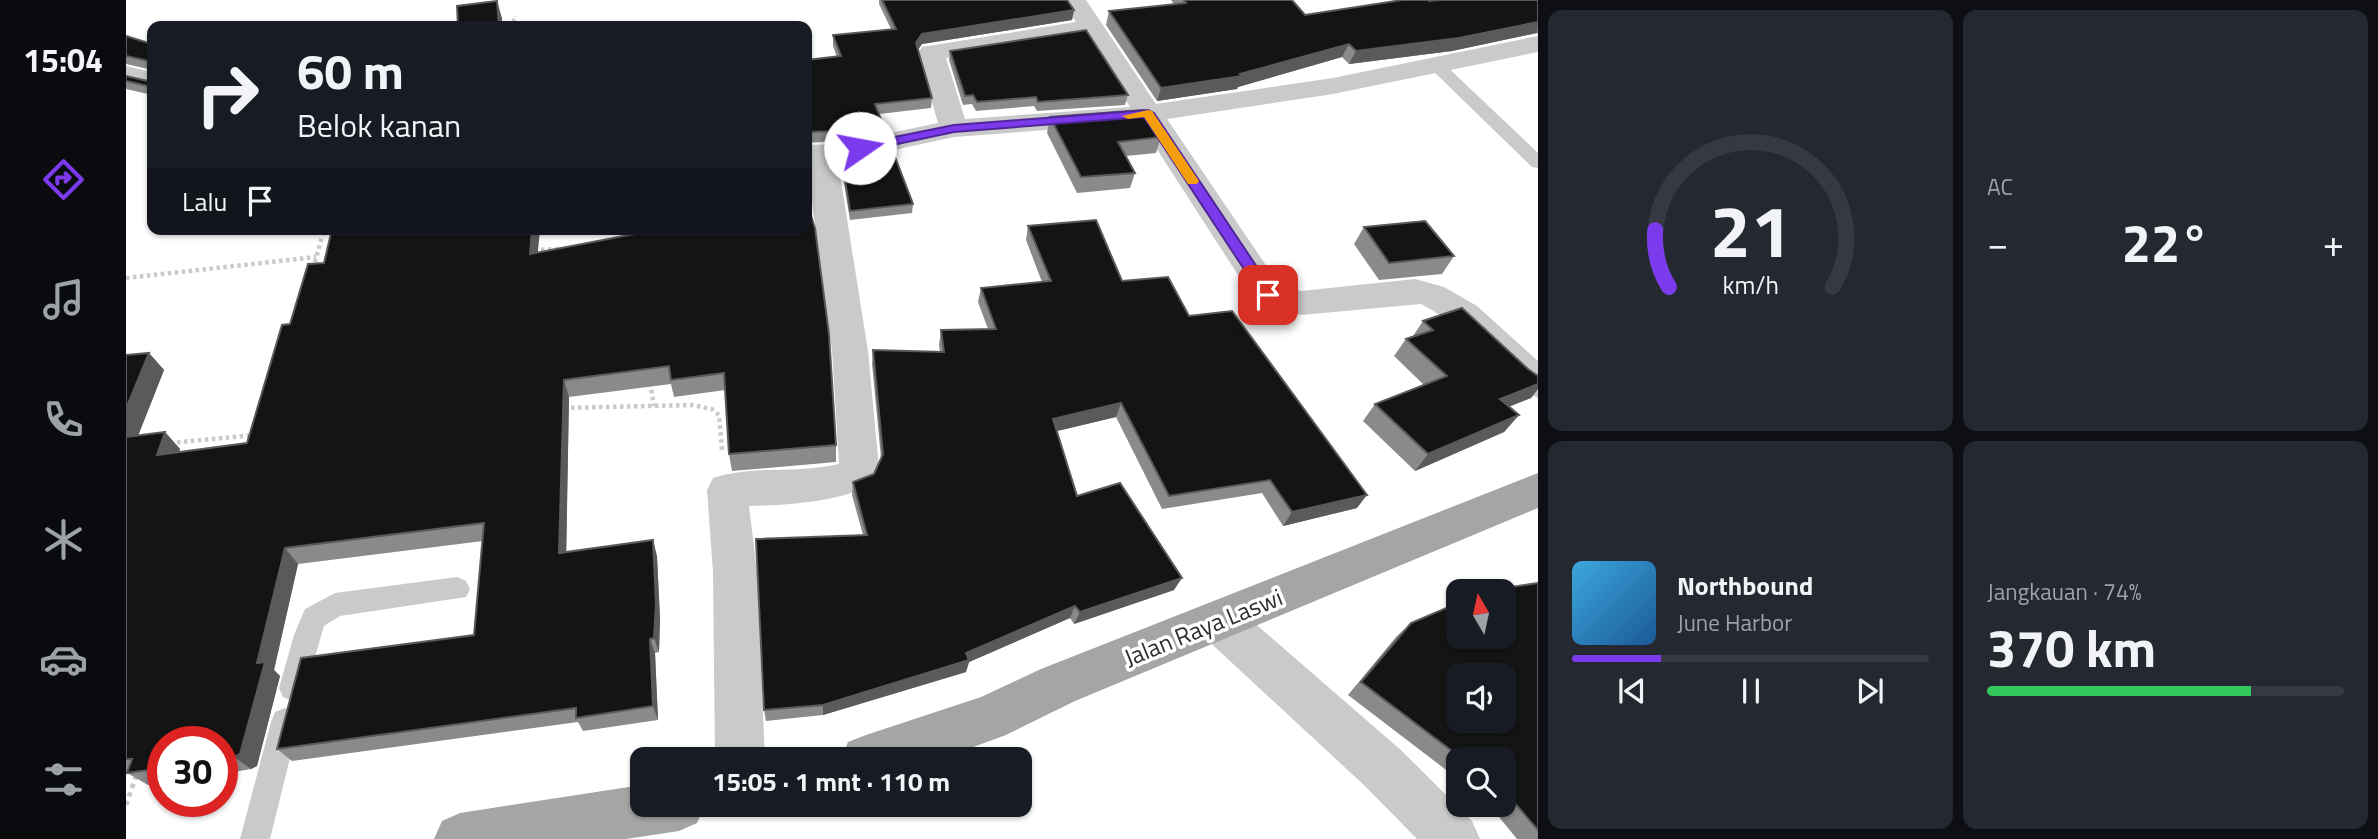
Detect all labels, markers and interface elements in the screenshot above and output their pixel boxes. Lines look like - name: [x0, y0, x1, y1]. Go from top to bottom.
- text: 60 m: [297, 33, 404, 108]
- text: 15:04: [23, 36, 103, 84]
- icon: right: [182, 49, 273, 140]
- text: Belok kanan: [297, 101, 461, 149]
- position arrow: [823, 111, 897, 185]
- icon: directions: [39, 155, 88, 204]
- text: AC: [1987, 169, 2013, 204]
- text: 21: [1710, 175, 1791, 285]
- text: Lalu: [182, 182, 227, 221]
- icon: arrive: [241, 182, 279, 220]
- text: 22°: [2122, 203, 2209, 282]
- text: −: [1987, 214, 2008, 272]
- text: +: [2323, 214, 2344, 272]
- pin: [1238, 265, 1298, 325]
- text: km/h: [1722, 265, 1779, 303]
- icon: music: [39, 275, 88, 324]
- icon: arrive: [1249, 276, 1287, 314]
- icon: phone: [39, 395, 88, 444]
- icon: climate: [39, 515, 88, 564]
- text: Northbound: [1677, 566, 1813, 605]
- text: Jangkauan · 74%: [1987, 574, 2142, 609]
- street label: Jalan Raya Laswi: [1118, 579, 1288, 675]
- north arrow: [1446, 579, 1516, 649]
- map controls: [1446, 579, 1516, 817]
- text: June Harbor: [1677, 605, 1792, 640]
- text: 370 km: [1987, 608, 2156, 687]
- icon: car: [39, 635, 88, 684]
- button: sound: [1446, 663, 1516, 733]
- icon: previous: [1613, 672, 1651, 710]
- icon: pause: [1732, 672, 1770, 710]
- icon: next: [1851, 672, 1889, 710]
- speed limit sign: 30: [147, 726, 238, 817]
- button: search: [1446, 747, 1516, 817]
- icon: filters: [39, 755, 88, 804]
- text: 15:05 · 1 mnt · 110 m: [712, 762, 950, 801]

